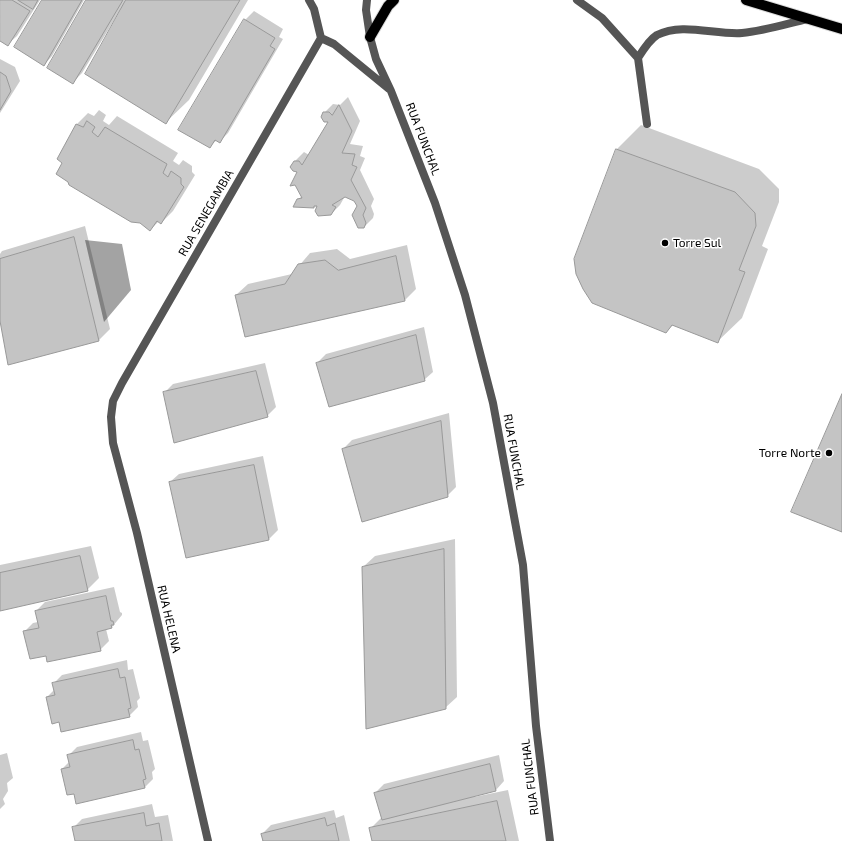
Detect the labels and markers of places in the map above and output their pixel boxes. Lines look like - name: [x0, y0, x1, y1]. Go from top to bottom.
- place label: Torre Sul: [673, 236, 721, 250]
- marker: Torre Sul: [660, 238, 670, 248]
- place label: Torre Norte: [759, 446, 821, 460]
- marker: Torre Norte: [824, 448, 834, 458]

